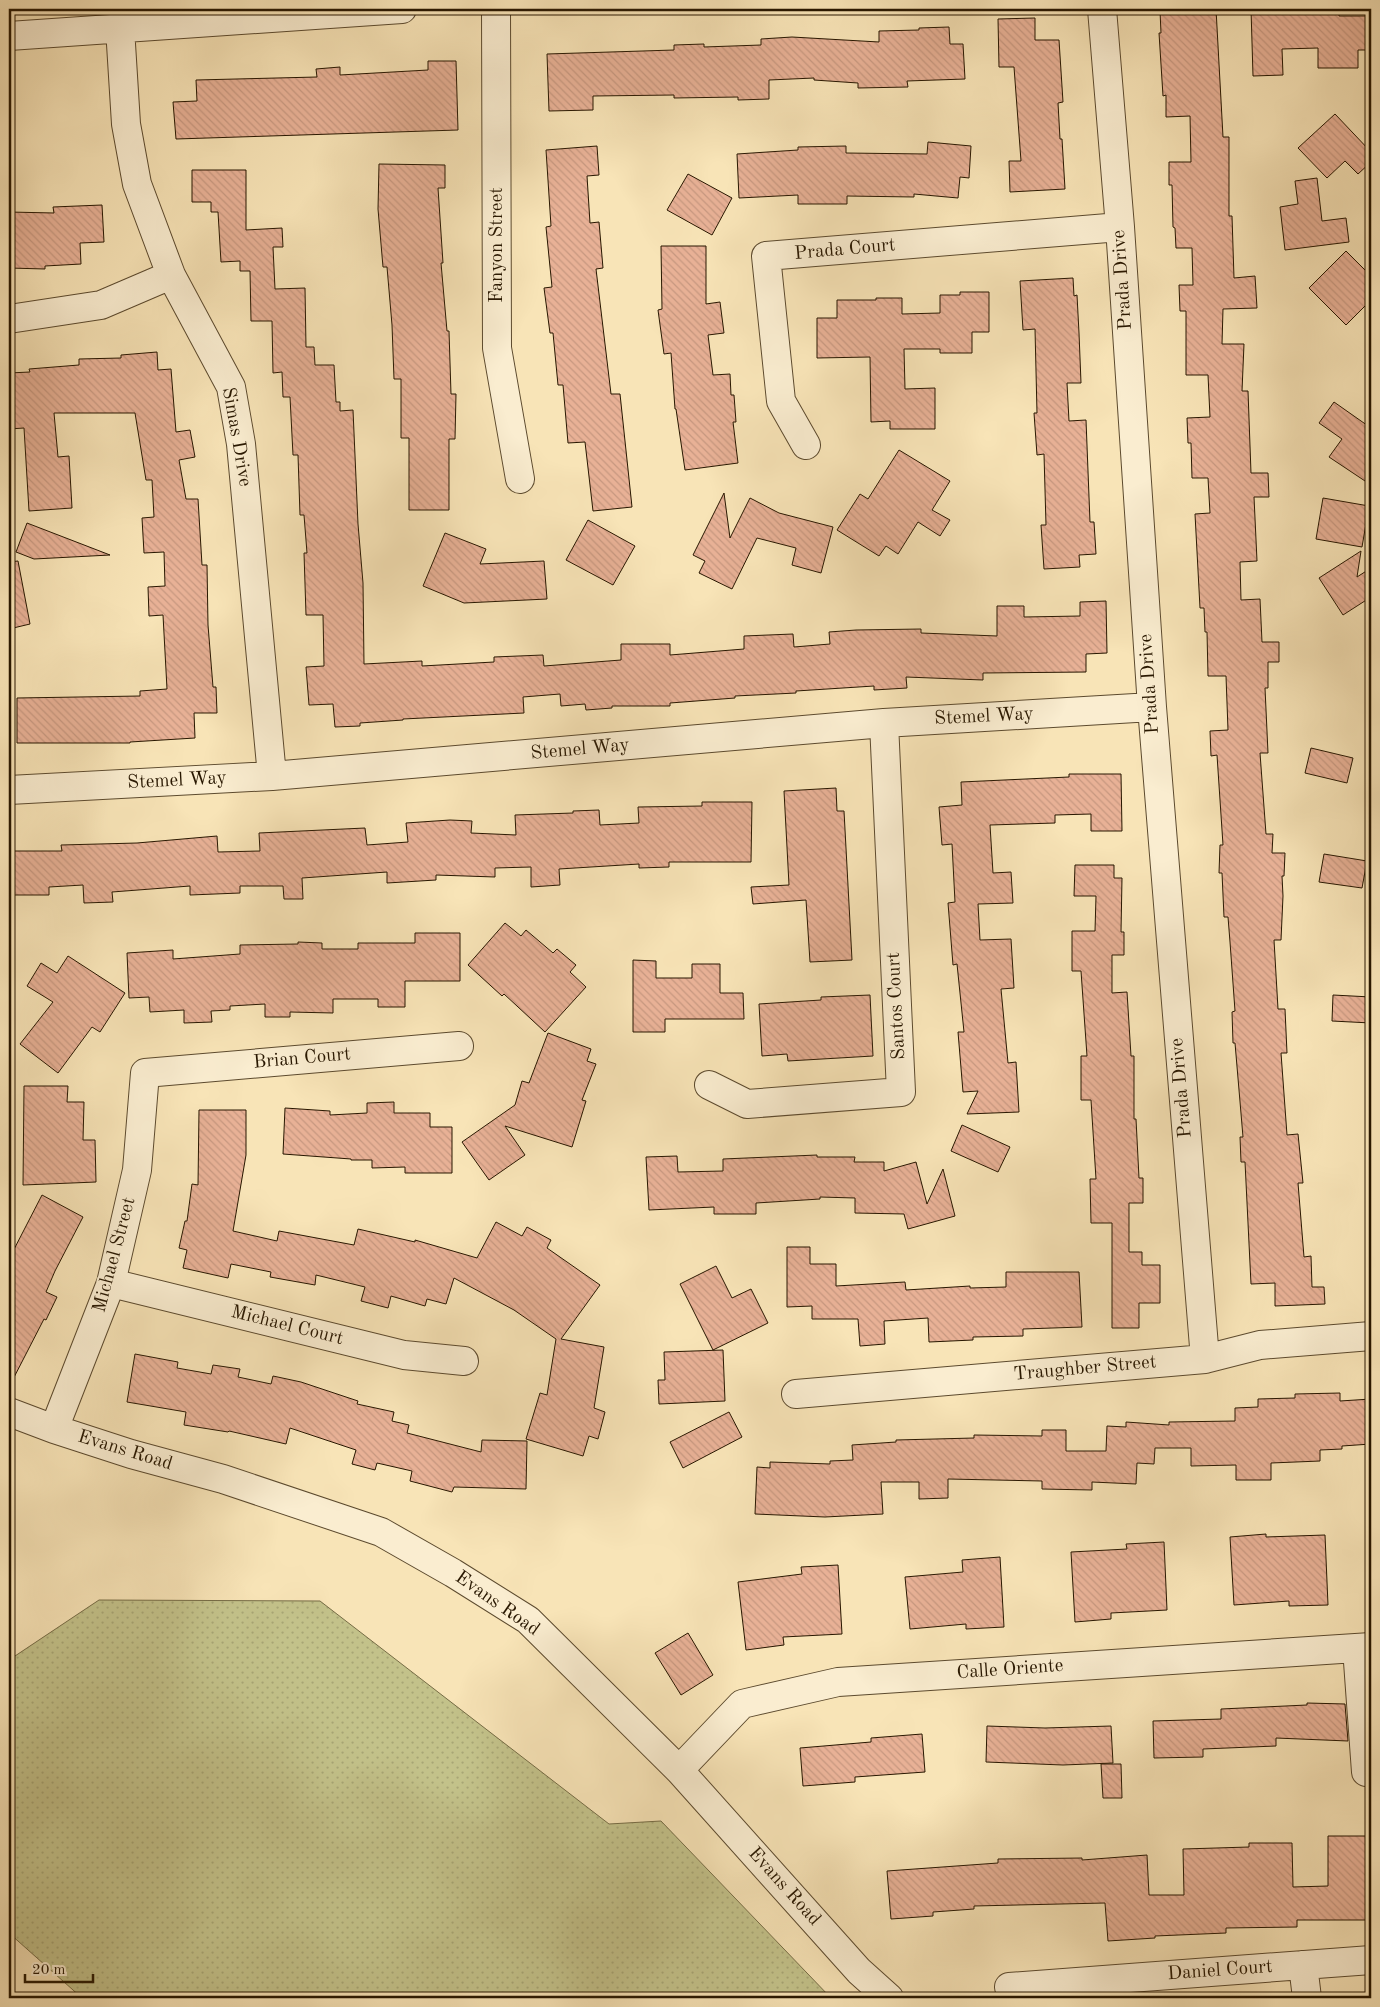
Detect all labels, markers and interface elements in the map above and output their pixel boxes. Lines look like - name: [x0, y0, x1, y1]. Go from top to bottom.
- street label: Fanyon Street: [488, 187, 507, 303]
- street label: Prada Drive: [1110, 229, 1136, 331]
- street label: Prada Court: [794, 236, 896, 264]
- street label: Simas Drive: [218, 386, 254, 488]
- street label: Prada Drive: [1137, 633, 1163, 735]
- street label: Stemel Way: [934, 705, 1034, 729]
- street label: Stemel Way: [530, 736, 630, 764]
- street label: Stemel Way: [127, 769, 227, 793]
- street label: Santos Court: [885, 952, 909, 1060]
- street label: Prada Drive: [1168, 1037, 1196, 1139]
- street label: Brian Court: [252, 1045, 352, 1073]
- street label: Michael Street: [90, 1195, 140, 1315]
- street label: Michael Court: [229, 1303, 345, 1349]
- street label: Traughber Street: [1013, 1353, 1157, 1385]
- street label: Evans Road: [75, 1428, 175, 1474]
- street label: Evans Road: [451, 1568, 543, 1640]
- street label: Calle Oriente: [956, 1657, 1064, 1683]
- street label: Evans Road: [744, 1844, 824, 1930]
- scale bar: [25, 1952, 92, 1984]
- street label: Daniel Court: [1167, 1958, 1273, 1984]
- text: 20 m: [32, 1963, 66, 1978]

